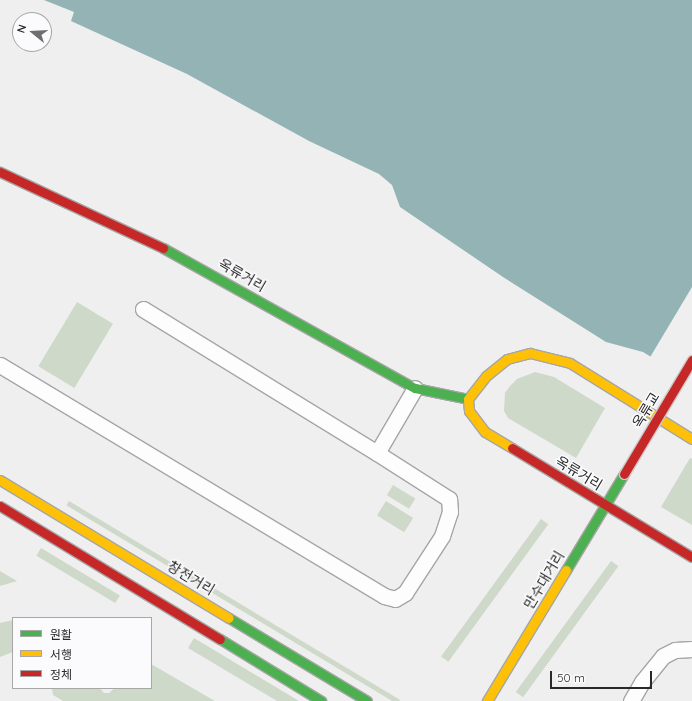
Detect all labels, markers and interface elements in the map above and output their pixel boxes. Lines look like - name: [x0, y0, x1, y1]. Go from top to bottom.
- north arrow: [12, 12, 52, 52]
- text: N: [14, 23, 29, 35]
- street label: 옥류거리: [215, 255, 269, 295]
- street label: 옥류교: [629, 389, 663, 431]
- street label: 옥류거리: [553, 453, 605, 493]
- street label: 만수대거리: [520, 548, 568, 612]
- street label: 창전거리: [165, 558, 217, 598]
- legend: [12, 617, 152, 689]
- text: 원활: [50, 627, 72, 642]
- text: 서행: [50, 647, 72, 662]
- scale bar: [552, 663, 654, 689]
- text: 정체: [50, 667, 72, 682]
- text: 50 m: [557, 670, 585, 685]

